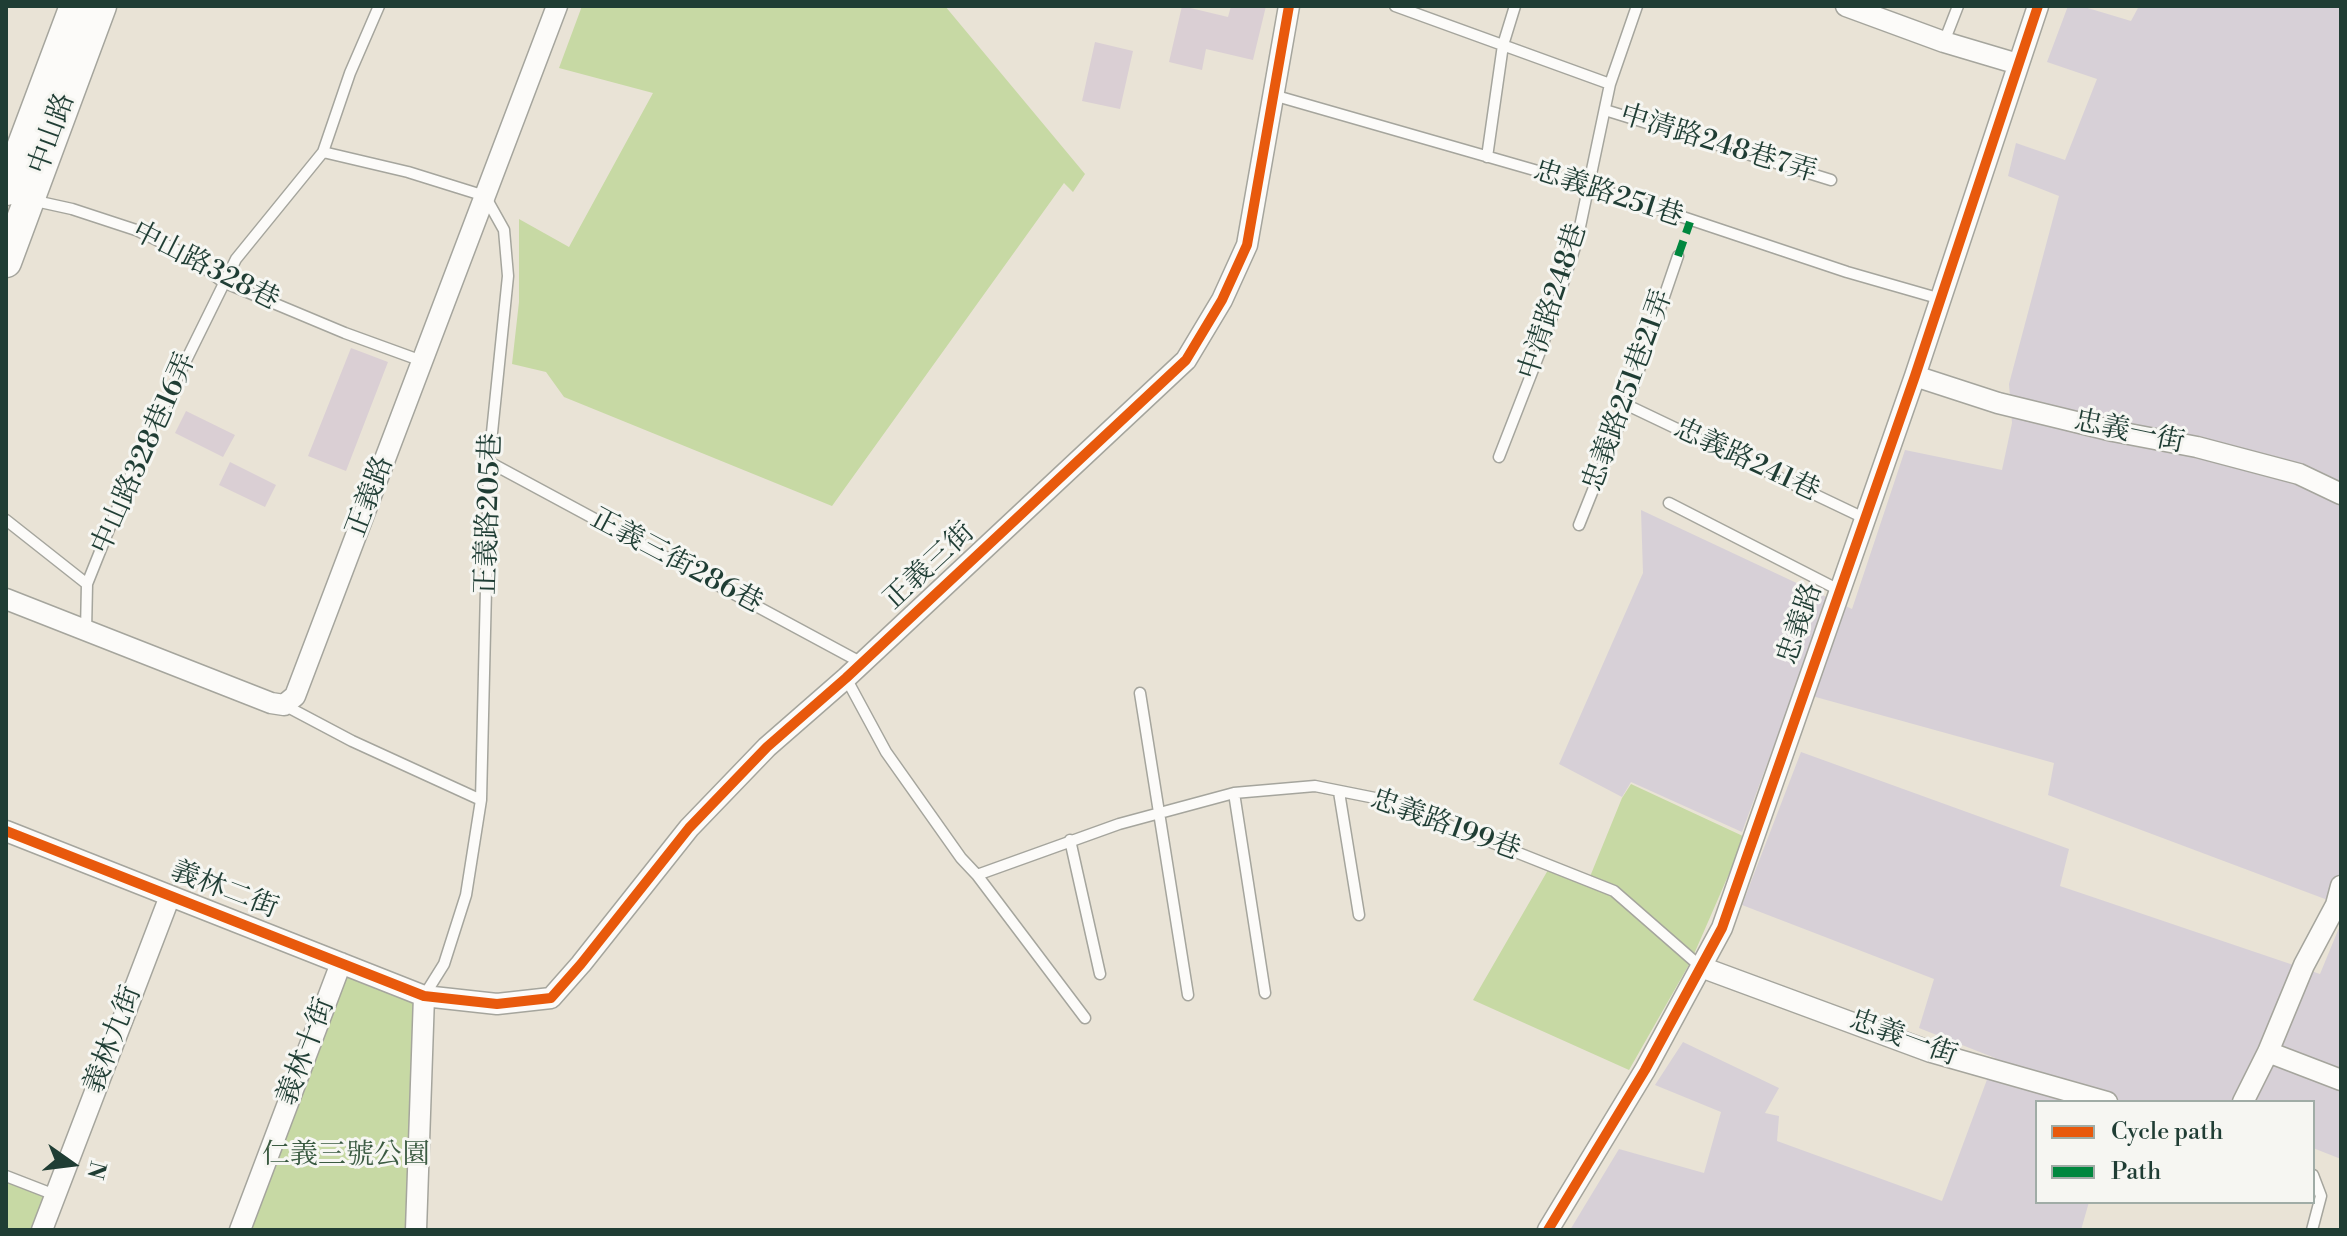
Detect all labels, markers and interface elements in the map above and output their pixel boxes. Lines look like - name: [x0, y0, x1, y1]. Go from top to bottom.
- street label: 中山路: [23, 89, 83, 179]
- street label: 中清路248巷7弄: [1615, 99, 1821, 191]
- street label: 忠義路251巷: [1529, 155, 1687, 235]
- street label: 中山路328巷: [126, 216, 284, 318]
- street label: 中清路248巷: [1513, 220, 1595, 384]
- street label: 忠義路251巷21弄: [1577, 286, 1681, 496]
- street label: 中山路328巷16弄: [86, 348, 204, 560]
- street label: 忠義一街: [2071, 405, 2187, 461]
- street label: 忠義路241巷: [1668, 413, 1824, 509]
- street label: 正義路205巷: [470, 432, 510, 596]
- street label: 正義路: [340, 452, 402, 542]
- street label: 正義三街286巷: [584, 503, 768, 621]
- street label: 正義三街: [878, 517, 982, 617]
- street label: 忠義路: [1771, 579, 1831, 669]
- street label: 忠義路199巷: [1365, 783, 1525, 869]
- street label: 義林二街: [166, 855, 282, 927]
- street label: 義林九街: [78, 982, 150, 1098]
- street label: 義林十街: [271, 994, 343, 1110]
- street label: 忠義一街: [1845, 1004, 1961, 1074]
- legend: [2035, 1100, 2315, 1204]
- text: Cycle path: [2111, 1117, 2223, 1147]
- north arrow: [32, 1124, 112, 1204]
- park label: 仁義三號公園: [262, 1139, 430, 1173]
- text: Path: [2111, 1157, 2161, 1187]
- text: N: [81, 1158, 111, 1182]

